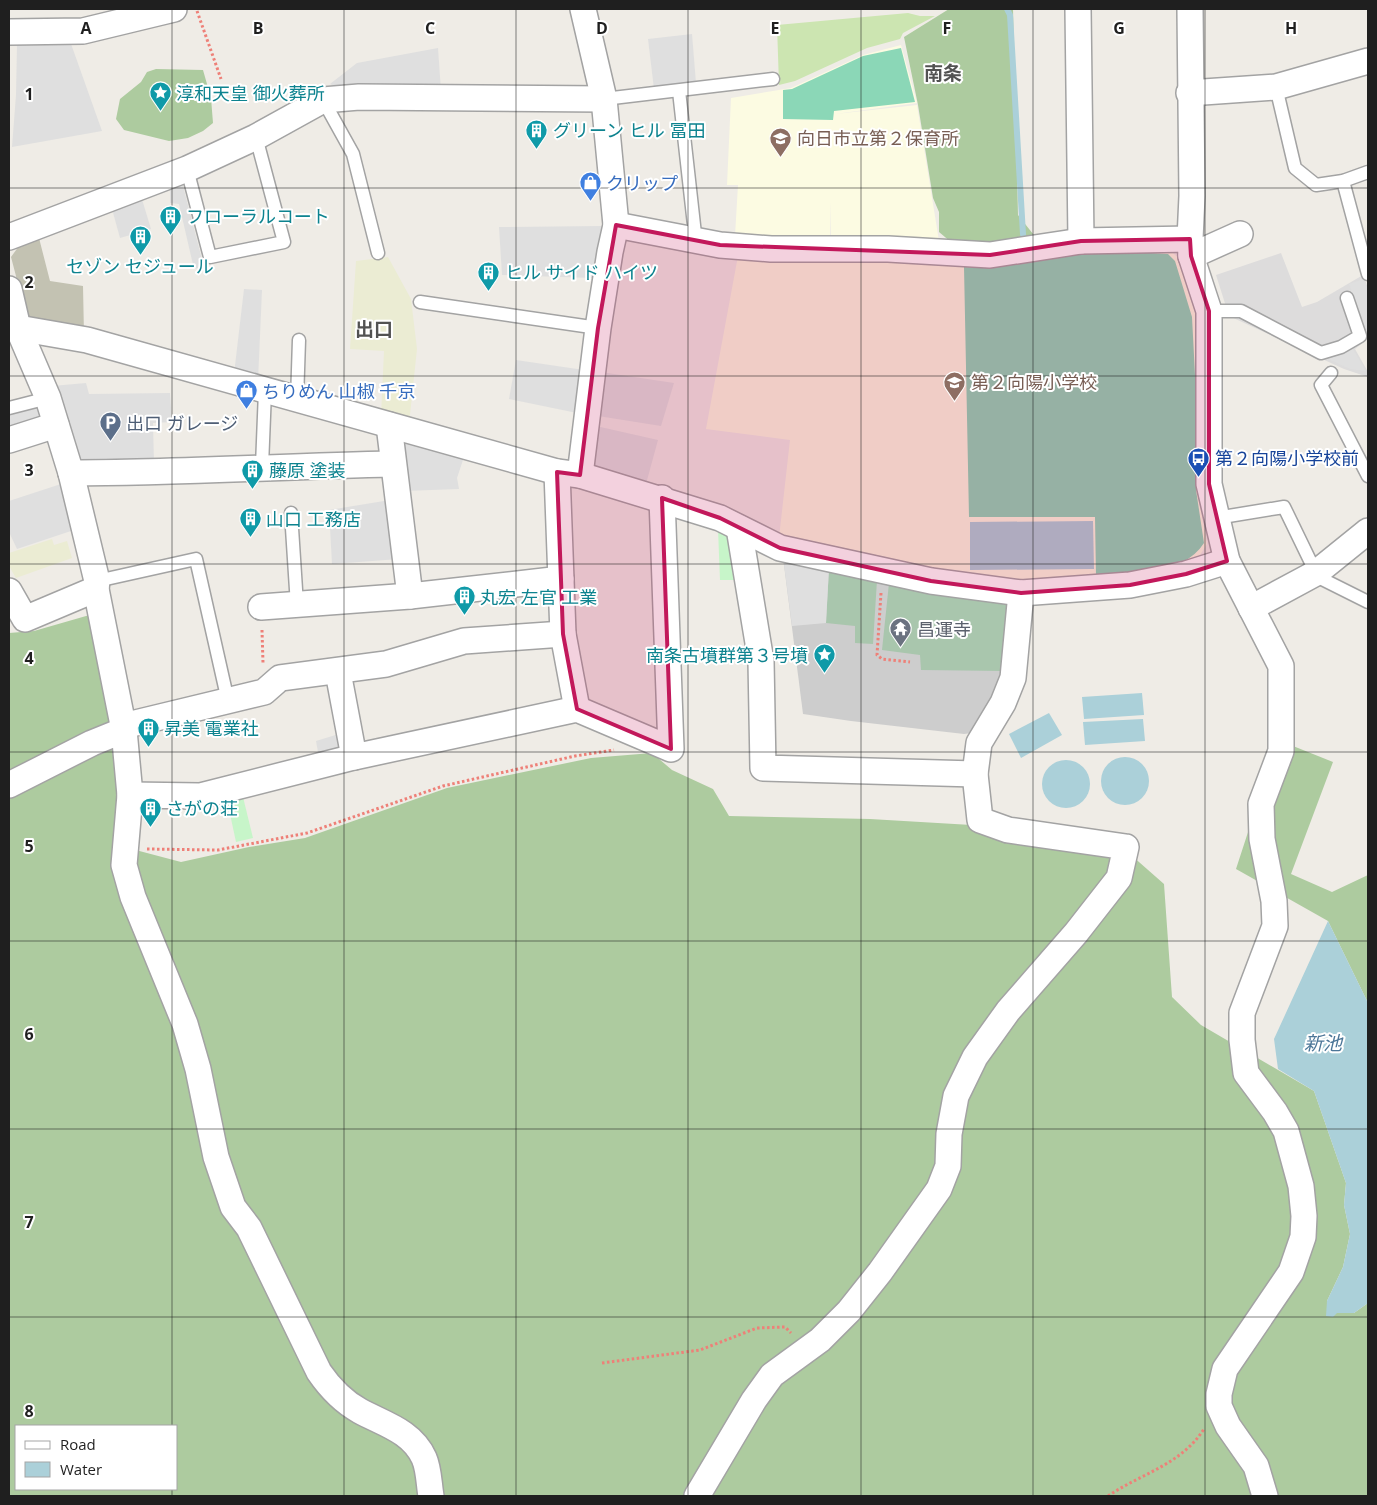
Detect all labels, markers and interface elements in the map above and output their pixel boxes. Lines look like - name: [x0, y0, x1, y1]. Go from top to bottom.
- text: A: [80, 17, 92, 39]
- text: B: [253, 17, 263, 39]
- text: C: [425, 17, 435, 39]
- text: D: [596, 17, 608, 39]
- text: E: [771, 17, 780, 39]
- text: F: [943, 17, 951, 39]
- text: G: [1113, 17, 1125, 39]
- text: H: [1285, 17, 1297, 39]
- district label: 南条: [924, 60, 962, 86]
- place icon: 淳和天皇 御火葬所: [148, 81, 172, 112]
- place label: 淳和天皇 御火葬所: [176, 81, 325, 105]
- text: 1: [24, 83, 34, 105]
- building icon: グリーン ヒル 冨田: [525, 118, 549, 149]
- place label: グリーン ヒル 冨田: [553, 118, 705, 142]
- school or university icon: 向日市立第２保育所: [769, 126, 793, 157]
- place label: 向日市立第２保育所: [797, 126, 959, 150]
- shop icon: クリップ: [578, 171, 602, 202]
- place label: クリップ: [606, 171, 678, 195]
- building icon: フローラルコート: [158, 204, 182, 235]
- place label: フローラルコート: [186, 204, 330, 228]
- building icon: セゾン セジュール: [128, 224, 152, 255]
- place label: セゾン セジュール: [66, 254, 214, 278]
- building icon: ヒル サイド ハイツ: [477, 260, 501, 291]
- place label: ヒル サイド ハイツ: [505, 260, 658, 284]
- text: 2: [24, 271, 34, 293]
- district label: 出口: [355, 316, 393, 342]
- school or university icon: 第２向陽小学校: [943, 370, 967, 401]
- place label: 第２向陽小学校: [971, 370, 1097, 394]
- shop icon: ちりめん 山椒 千京: [234, 379, 258, 410]
- place label: ちりめん 山椒 千京: [262, 379, 415, 403]
- parking icon: 出口 ガレージ: [98, 411, 122, 442]
- place label: 出口 ガレージ: [126, 411, 238, 435]
- bus stop icon: 第２向陽小学校前: [1187, 446, 1211, 477]
- place label: 第２向陽小学校前: [1215, 446, 1359, 470]
- building icon: 藤原 塗装: [241, 458, 265, 489]
- place label: 藤原 塗装: [269, 458, 346, 482]
- text: 3: [24, 459, 34, 481]
- building icon: 山口 工務店: [238, 507, 262, 538]
- place label: 山口 工務店: [266, 507, 361, 531]
- building icon: 丸宏 左官 工業: [452, 585, 476, 616]
- place label: 丸宏 左官 工業: [480, 585, 597, 609]
- temple icon: 昌運寺: [889, 617, 913, 648]
- place label: 昌運寺: [917, 617, 971, 641]
- place label: 南条古墳群第３号墳: [646, 643, 808, 667]
- place icon: 南条古墳群第３号墳: [812, 643, 836, 674]
- text: 4: [24, 647, 34, 669]
- building icon: 昇美 電業社: [136, 716, 160, 747]
- place label: 昇美 電業社: [164, 716, 259, 740]
- building icon: さがの荘: [138, 796, 162, 827]
- place label: さがの荘: [166, 796, 238, 820]
- text: 5: [24, 835, 34, 857]
- text: 6: [24, 1023, 34, 1045]
- water label: 新池: [1304, 1030, 1344, 1056]
- text: 7: [24, 1211, 34, 1233]
- text: 8: [24, 1400, 34, 1422]
- legend: [15, 1425, 178, 1490]
- text: Road: [60, 1434, 96, 1454]
- text: Water: [60, 1459, 102, 1479]

